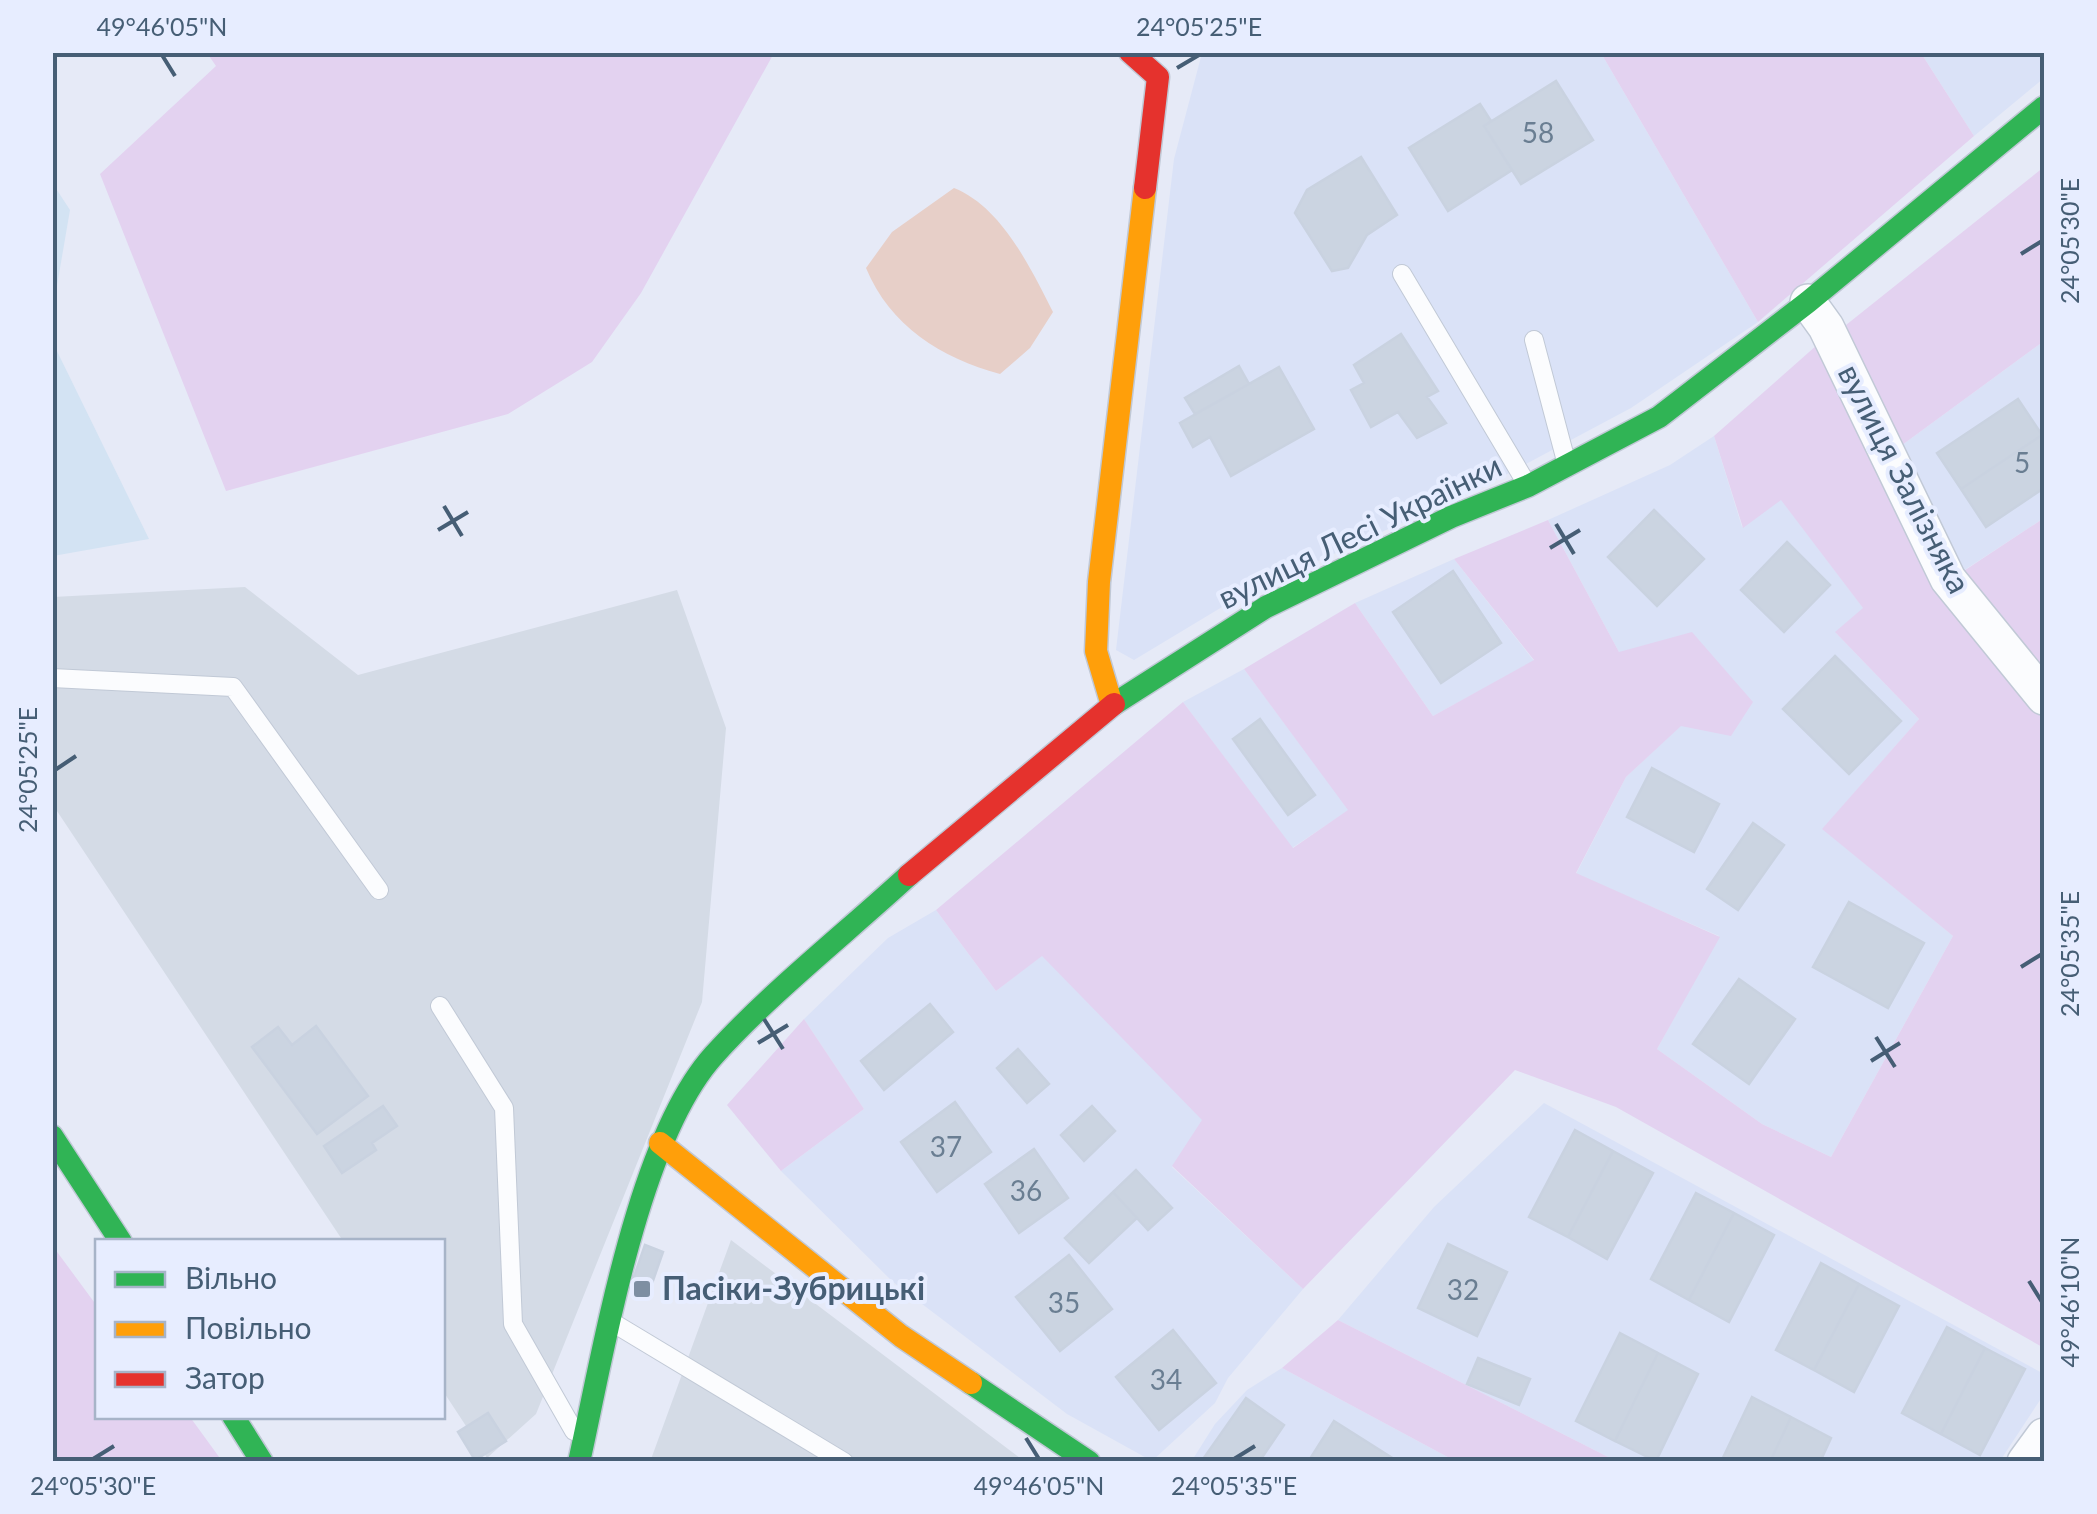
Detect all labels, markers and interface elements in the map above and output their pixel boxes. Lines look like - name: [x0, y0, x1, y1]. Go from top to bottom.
- text: 49°46'05"N: [97, 11, 227, 41]
- text: 24°05'25"E: [1136, 11, 1262, 41]
- house number: 58: [1522, 115, 1554, 149]
- text: 24°05'30"E: [2054, 178, 2084, 304]
- street label: вулиця Залізняка: [1831, 357, 1980, 599]
- street label: вулиця Лесі Українки: [1211, 445, 1507, 616]
- house number: 5: [2014, 445, 2030, 479]
- text: 24°05'25"E: [12, 707, 42, 833]
- text: 24°05'35"E: [2054, 891, 2084, 1017]
- house number: 37: [930, 1129, 962, 1163]
- house number: 36: [1010, 1173, 1042, 1207]
- text: 49°46'10"N: [2054, 1237, 2084, 1367]
- legend: [95, 1239, 445, 1419]
- text: Вільно: [185, 1259, 277, 1295]
- place label: Пасіки-Зубрицькі: [662, 1268, 925, 1307]
- house number: 32: [1447, 1272, 1479, 1306]
- marker: Пасіки-Зубрицькі: [631, 1278, 653, 1300]
- house number: 35: [1048, 1285, 1080, 1319]
- text: Повільно: [185, 1309, 312, 1345]
- text: Затор: [185, 1359, 265, 1395]
- house number: 34: [1150, 1362, 1182, 1396]
- text: 24°05'30"E: [30, 1470, 156, 1500]
- text: 49°46'05"N: [974, 1470, 1104, 1500]
- text: 24°05'35"E: [1171, 1470, 1297, 1500]

